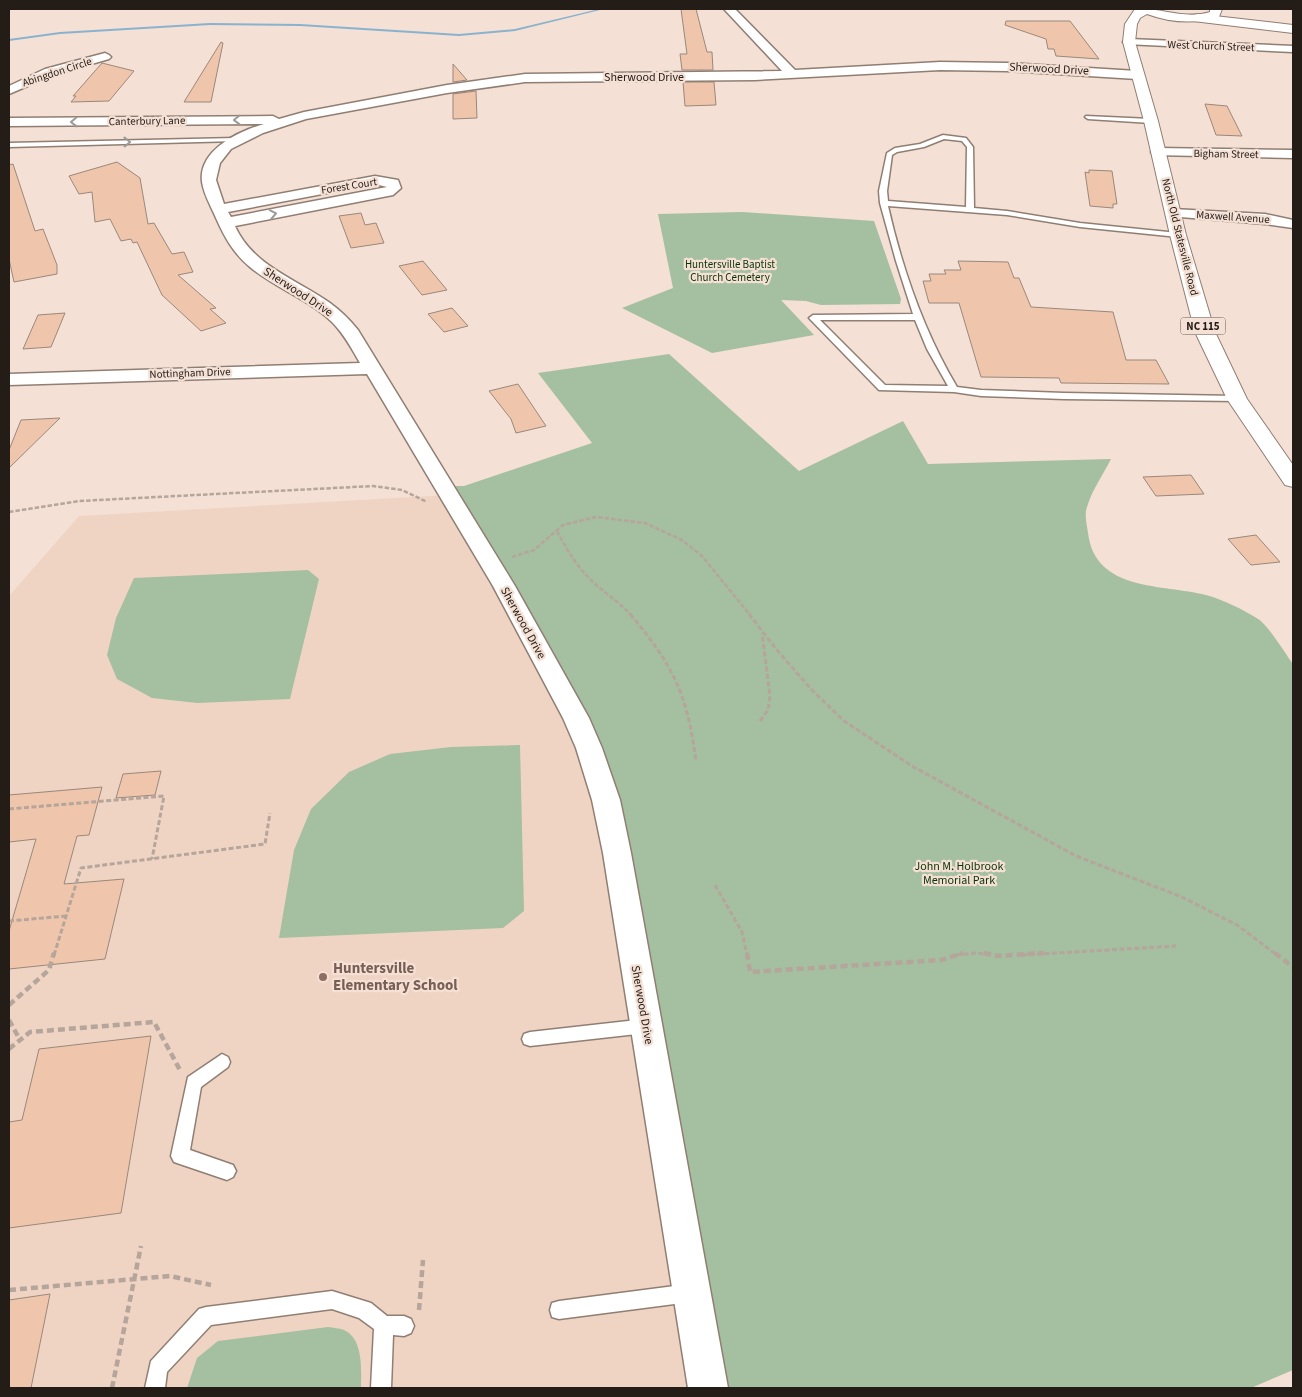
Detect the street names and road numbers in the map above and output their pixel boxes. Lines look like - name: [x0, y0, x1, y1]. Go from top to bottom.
- street label: West Church Street: [1167, 37, 1255, 55]
- street label: Abingdon Circle: [20, 54, 94, 90]
- street label: Sherwood Drive: [1009, 58, 1089, 80]
- street label: Sherwood Drive: [604, 69, 684, 86]
- street label: Canterbury Lane: [109, 113, 186, 129]
- street label: Bigham Street: [1193, 146, 1259, 162]
- street label: Forest Court: [320, 174, 378, 198]
- street label: North Old Statesville Road: [1158, 177, 1202, 297]
- street label: Maxwell Avenue: [1196, 207, 1271, 227]
- street label: Sherwood Drive: [260, 263, 336, 321]
- road number: NC 115: [1180, 318, 1226, 334]
- street label: Nottingham Drive: [149, 364, 231, 382]
- street label: Sherwood Drive: [496, 584, 550, 662]
- street label: Sherwood Drive: [627, 964, 657, 1046]

